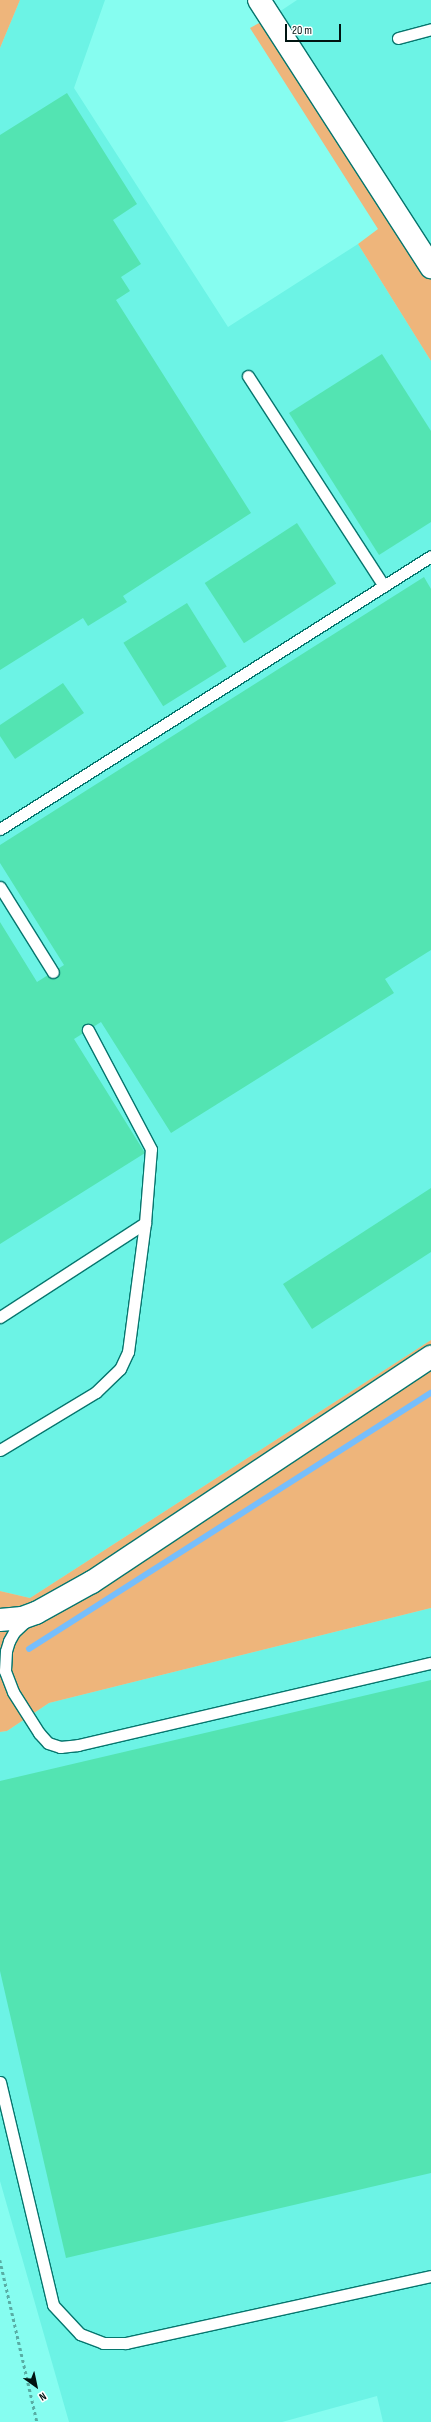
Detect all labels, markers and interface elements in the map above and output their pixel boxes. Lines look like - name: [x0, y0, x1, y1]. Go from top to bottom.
- scale bar: [287, 16, 343, 42]
- text: 20 m: [292, 23, 312, 38]
- north arrow: [16, 2366, 56, 2406]
- text: N: [37, 2389, 49, 2404]

